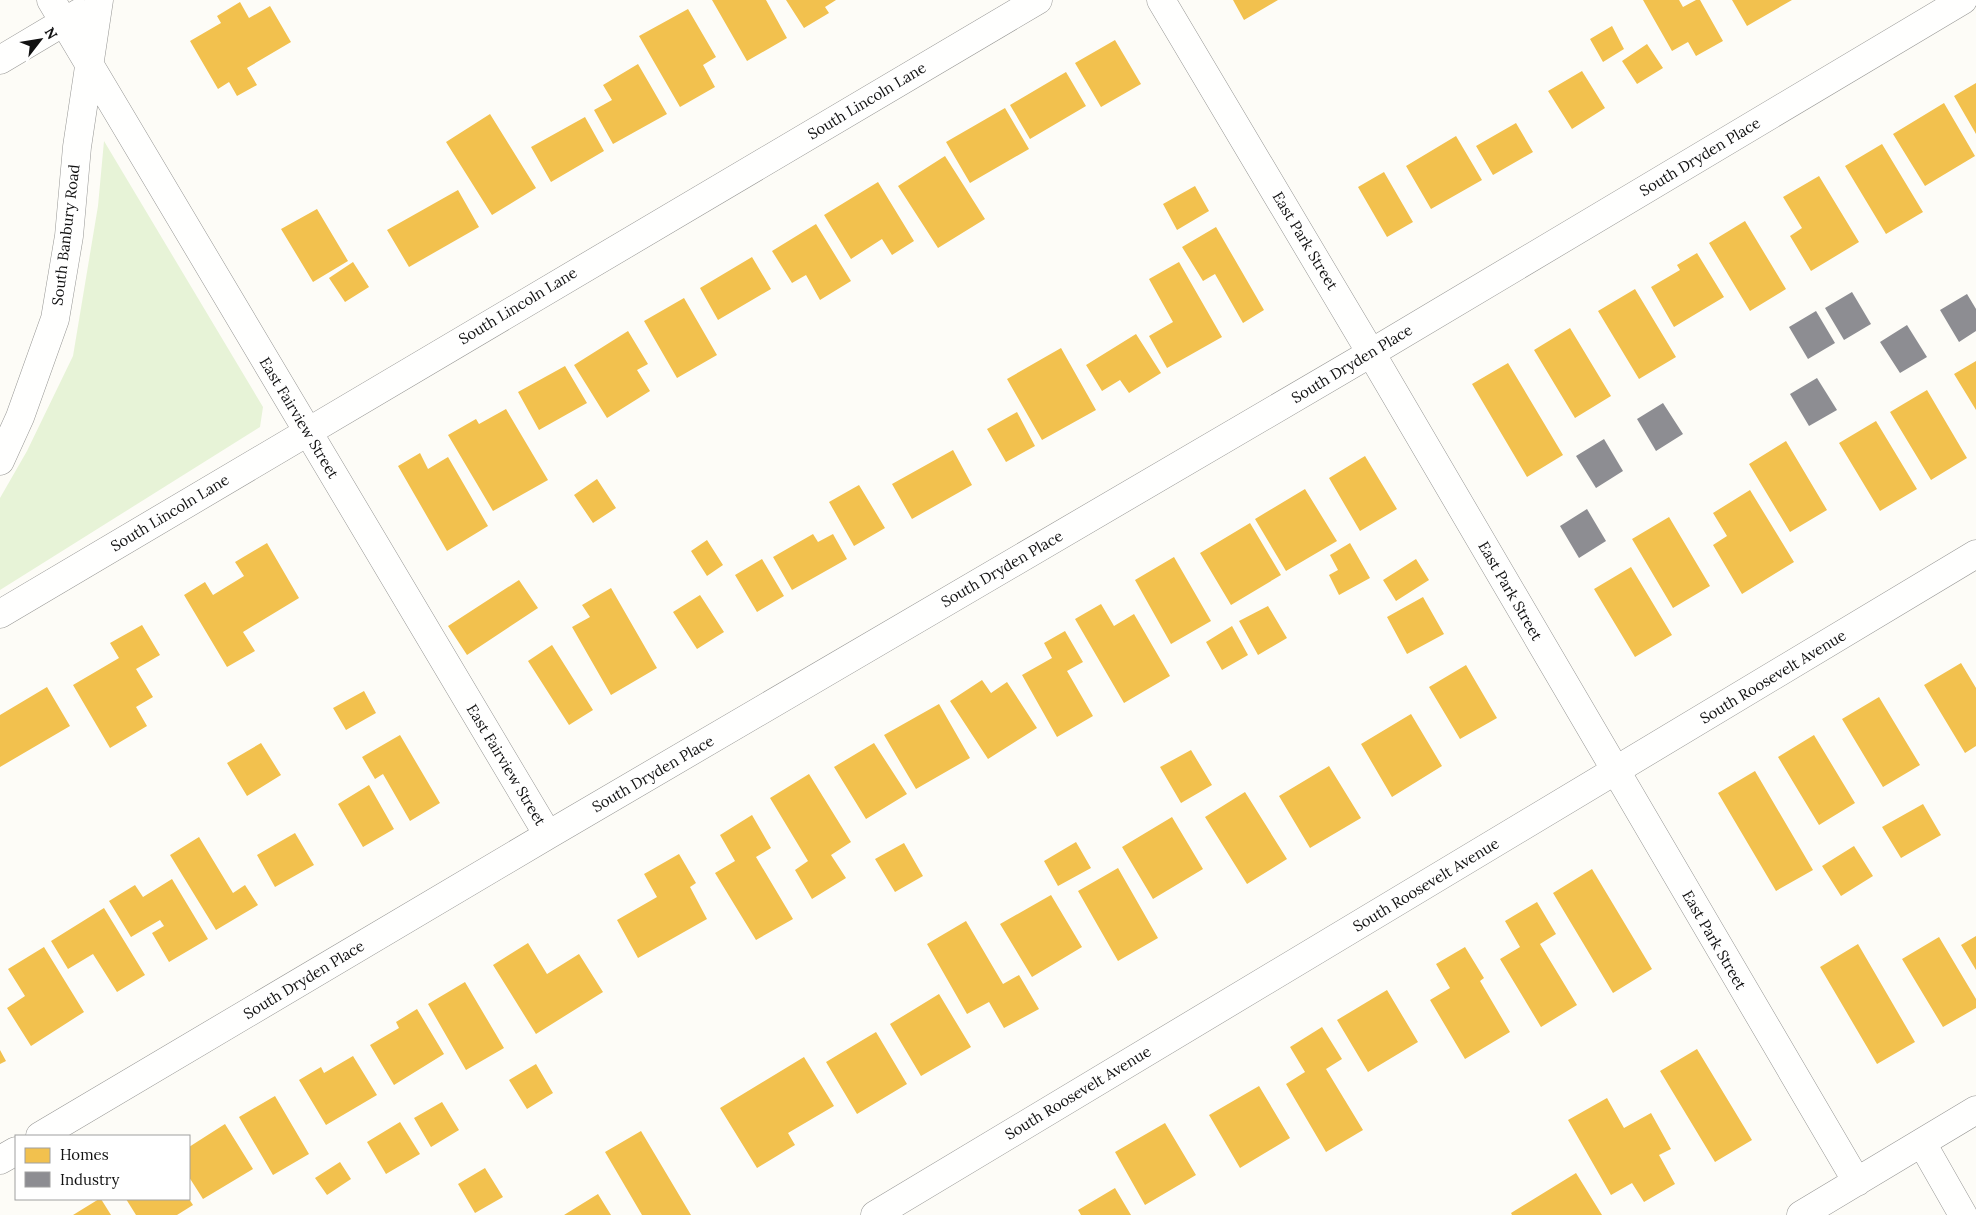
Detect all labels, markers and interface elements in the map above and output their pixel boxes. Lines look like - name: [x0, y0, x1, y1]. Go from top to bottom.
- north arrow: [15, 15, 65, 65]
- text: N: [41, 24, 62, 43]
- street label: South Lincoln Lane: [804, 58, 929, 143]
- street label: South Dryden Place: [1636, 113, 1764, 200]
- street label: South Banbury Road: [47, 163, 84, 307]
- street label: East Park Street: [1269, 188, 1342, 294]
- street label: South Lincoln Lane: [455, 263, 580, 348]
- street label: South Dryden Place: [1288, 320, 1416, 407]
- street label: East Fairview Street: [256, 354, 343, 482]
- street label: South Lincoln Lane: [107, 470, 232, 555]
- street label: South Dryden Place: [937, 526, 1066, 611]
- street label: East Park Street: [1474, 538, 1547, 644]
- street label: South Roosevelt Avenue: [1696, 625, 1849, 728]
- street label: East Fairview Street: [463, 701, 550, 829]
- street label: South Dryden Place: [588, 731, 717, 816]
- street label: South Roosevelt Avenue: [1349, 833, 1502, 936]
- street label: East Park Street: [1678, 887, 1751, 993]
- street label: South Dryden Place: [240, 936, 368, 1023]
- street label: South Roosevelt Avenue: [1001, 1041, 1154, 1144]
- legend: [15, 1135, 190, 1200]
- text: Homes: [60, 1145, 109, 1164]
- text: Industry: [60, 1170, 119, 1189]

